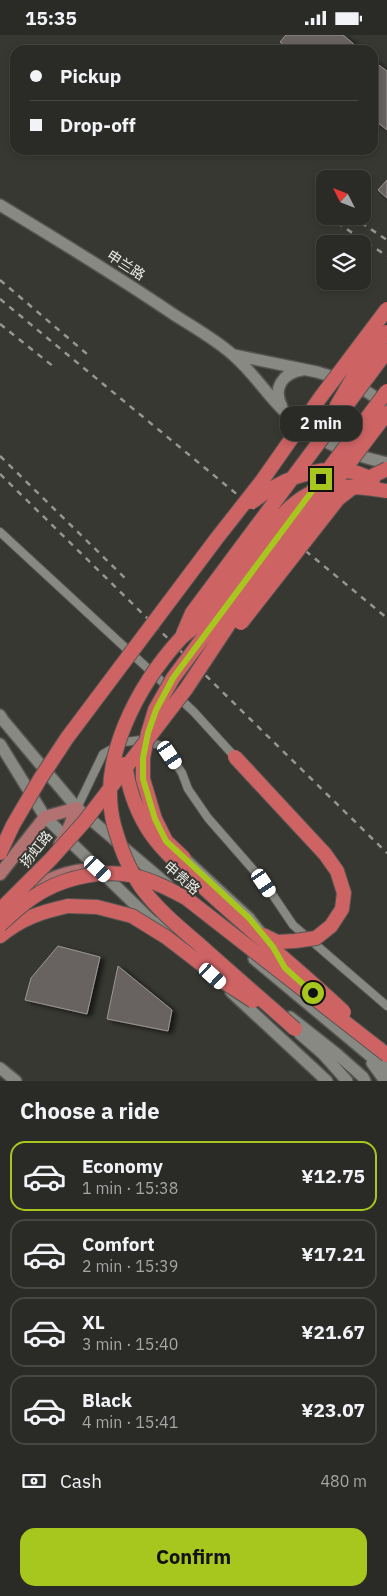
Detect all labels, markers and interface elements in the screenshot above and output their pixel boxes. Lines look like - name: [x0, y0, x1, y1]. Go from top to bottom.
- text: 15:35: [25, 6, 77, 30]
- text: Pickup: [60, 64, 121, 88]
- text: Drop-off: [60, 113, 136, 137]
- north arrow: [316, 170, 371, 225]
- map controls: [316, 170, 371, 290]
- button: layers: [316, 235, 371, 290]
- street label: 申兰路: [103, 246, 149, 284]
- callout: 2 min: [280, 407, 362, 441]
- text: 2 min: [300, 413, 342, 433]
- route end: [310, 468, 332, 490]
- car: [155, 738, 184, 772]
- street label: 扬虹路: [16, 827, 56, 871]
- car: [81, 853, 114, 885]
- street label: 申贵路: [160, 857, 204, 899]
- car: [249, 866, 278, 900]
- car: [196, 960, 229, 992]
- route start: [302, 982, 324, 1004]
- text: Choose a ride: [20, 1096, 160, 1125]
- icon: car: [22, 1154, 67, 1199]
- text: Economy: [82, 1154, 163, 1178]
- text: ¥12.75: [301, 1164, 365, 1188]
- text: 1 min · 15:38: [82, 1178, 178, 1198]
- icon: car: [22, 1232, 67, 1277]
- text: Comfort: [82, 1232, 155, 1256]
- text: ¥17.21: [301, 1242, 365, 1266]
- text: 2 min · 15:39: [82, 1256, 178, 1276]
- icon: car: [22, 1310, 67, 1355]
- text: XL: [82, 1310, 105, 1334]
- text: ¥21.67: [301, 1320, 365, 1344]
- text: 3 min · 15:40: [82, 1334, 178, 1354]
- icon: car: [22, 1388, 67, 1433]
- text: Black: [82, 1388, 132, 1412]
- text: ¥23.07: [301, 1398, 365, 1422]
- text: 4 min · 15:41: [82, 1412, 178, 1432]
- icon: cash: [20, 1467, 48, 1495]
- text: Cash: [60, 1469, 102, 1493]
- text: 480 m: [320, 1471, 367, 1491]
- button: Confirm: [20, 1528, 367, 1586]

